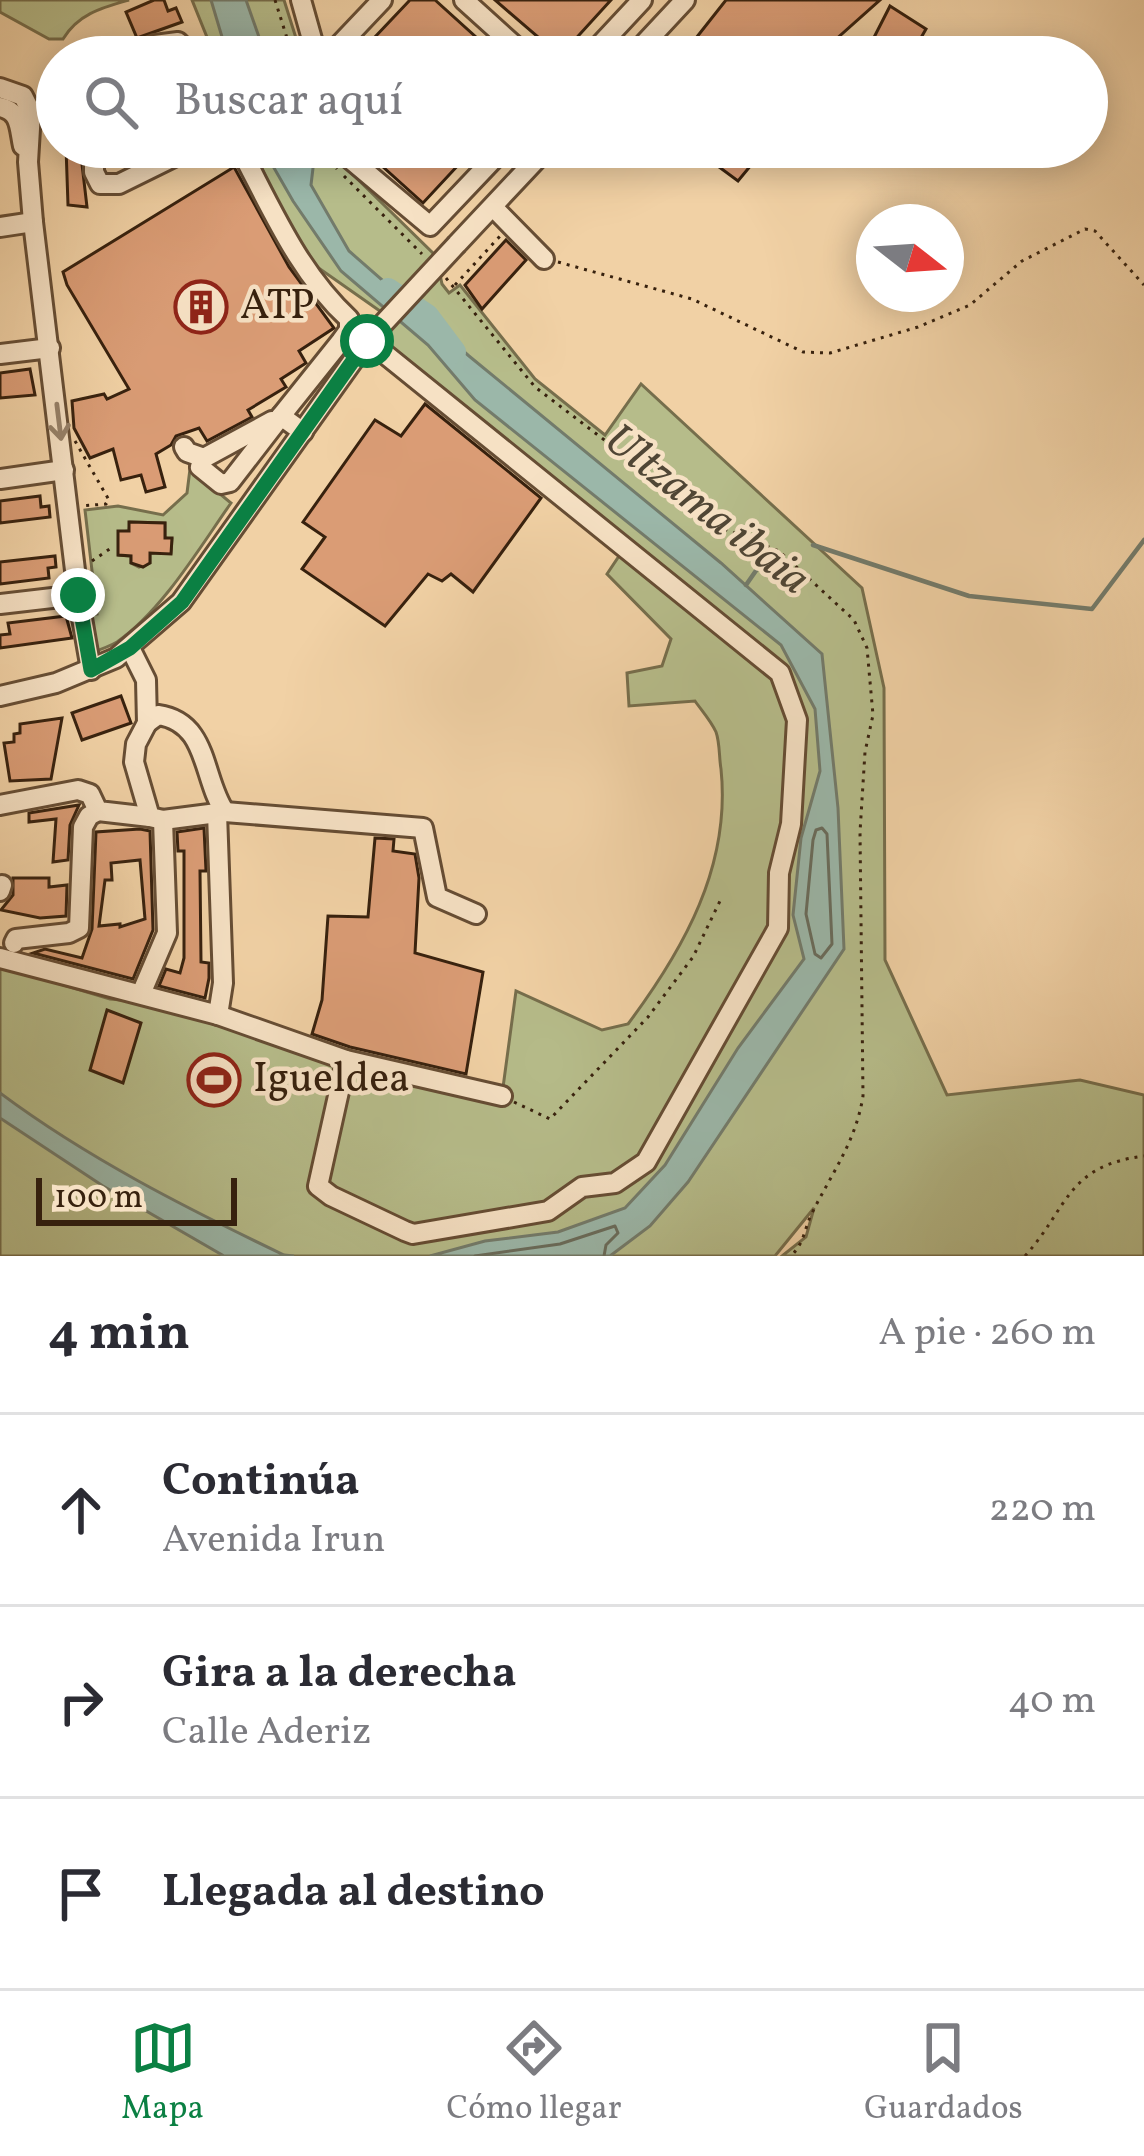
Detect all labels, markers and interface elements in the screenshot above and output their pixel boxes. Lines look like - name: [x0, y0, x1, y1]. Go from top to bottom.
- search box: [36, 36, 1108, 168]
- icon: search: [78, 69, 144, 135]
- text: Buscar aquí: [174, 71, 403, 134]
- north arrow: [856, 204, 964, 312]
- place label: ATP: [240, 278, 315, 337]
- building icon: ATP: [173, 279, 229, 335]
- route start: [340, 314, 394, 368]
- one-way arrow: [48, 402, 70, 441]
- water label: Ultzama ibaia: [590, 411, 822, 611]
- route end: [51, 568, 105, 622]
- place label: Igueldea: [253, 1051, 410, 1110]
- sports icon: Igueldea: [186, 1052, 242, 1108]
- scale bar: [36, 1172, 237, 1225]
- text: 100 m: [54, 1176, 143, 1222]
- text: 4 min: [48, 1299, 190, 1370]
- text: A pie · 260 m: [878, 1307, 1096, 1361]
- text: Continúa: [162, 1451, 360, 1514]
- icon: ahead: [48, 1477, 114, 1543]
- text: 220 m: [989, 1483, 1096, 1537]
- text: Avenida Irun: [162, 1514, 385, 1568]
- text: Gira a la derecha: [162, 1643, 517, 1706]
- icon: right: [48, 1669, 114, 1735]
- text: 40 m: [1008, 1675, 1096, 1729]
- text: Calle Aderiz: [162, 1706, 371, 1760]
- icon: arrive: [48, 1861, 114, 1927]
- text: Llegada al destino: [162, 1862, 545, 1925]
- tab: Mapa: [121, 2015, 204, 2133]
- tab: Cómo llegar: [447, 2015, 622, 2133]
- tab: Guardados: [864, 2015, 1023, 2133]

